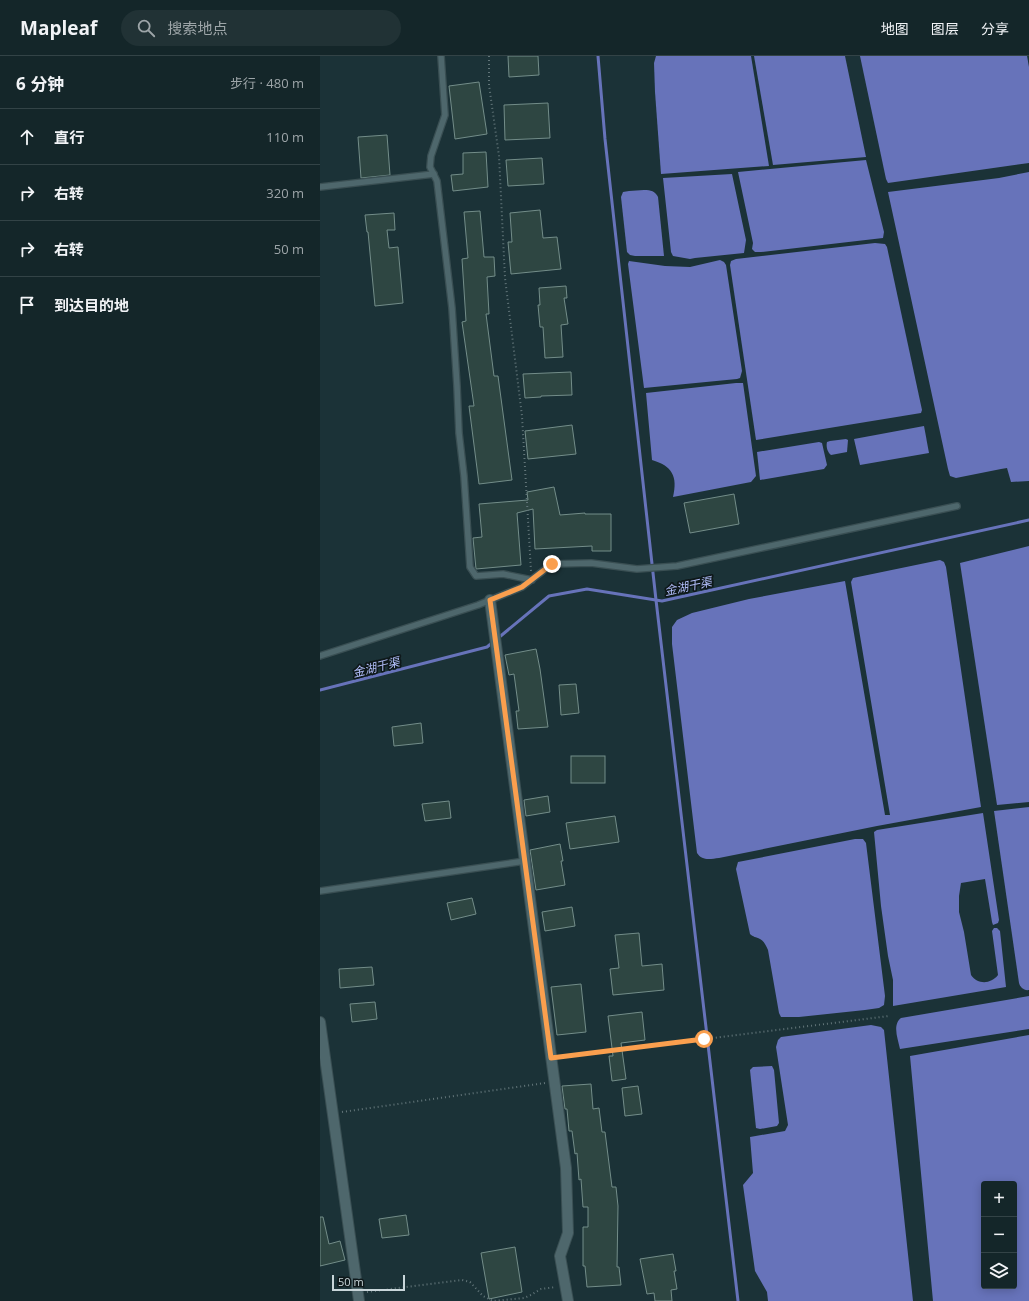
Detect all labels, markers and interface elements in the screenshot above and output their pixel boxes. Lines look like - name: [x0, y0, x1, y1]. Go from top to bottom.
- search box: [121, 10, 401, 46]
- text: Mapleaf: [20, 15, 97, 41]
- icon: search: [135, 17, 157, 39]
- text: 搜索地点: [167, 18, 227, 38]
- text: 地图: [881, 19, 909, 38]
- text: 图层: [931, 19, 959, 38]
- text: 分享: [981, 19, 1009, 38]
- text: 6 分钟: [16, 72, 64, 95]
- text: 步行 · 480 m: [230, 74, 304, 92]
- icon: ahead: [16, 126, 38, 148]
- text: 直行: [54, 127, 84, 147]
- text: 110 m: [266, 128, 304, 146]
- icon: right: [16, 182, 38, 204]
- text: 右转: [54, 183, 84, 203]
- text: 320 m: [266, 184, 304, 202]
- icon: right: [16, 238, 38, 260]
- text: 右转: [54, 239, 84, 259]
- text: 50 m: [274, 240, 304, 258]
- icon: arrive: [16, 294, 38, 316]
- text: 到达目的地: [54, 295, 129, 315]
- route end: [543, 555, 561, 573]
- water label: 金湖干渠: [663, 572, 715, 599]
- water label: 金湖干渠: [351, 652, 403, 681]
- route start: [695, 1030, 713, 1048]
- map controls: [981, 1181, 1017, 1289]
- button: +: [981, 1181, 1017, 1217]
- button: −: [981, 1217, 1017, 1253]
- button: layers: [981, 1253, 1017, 1289]
- scale bar: [332, 1273, 405, 1292]
- text: 50 m: [338, 1274, 364, 1289]

